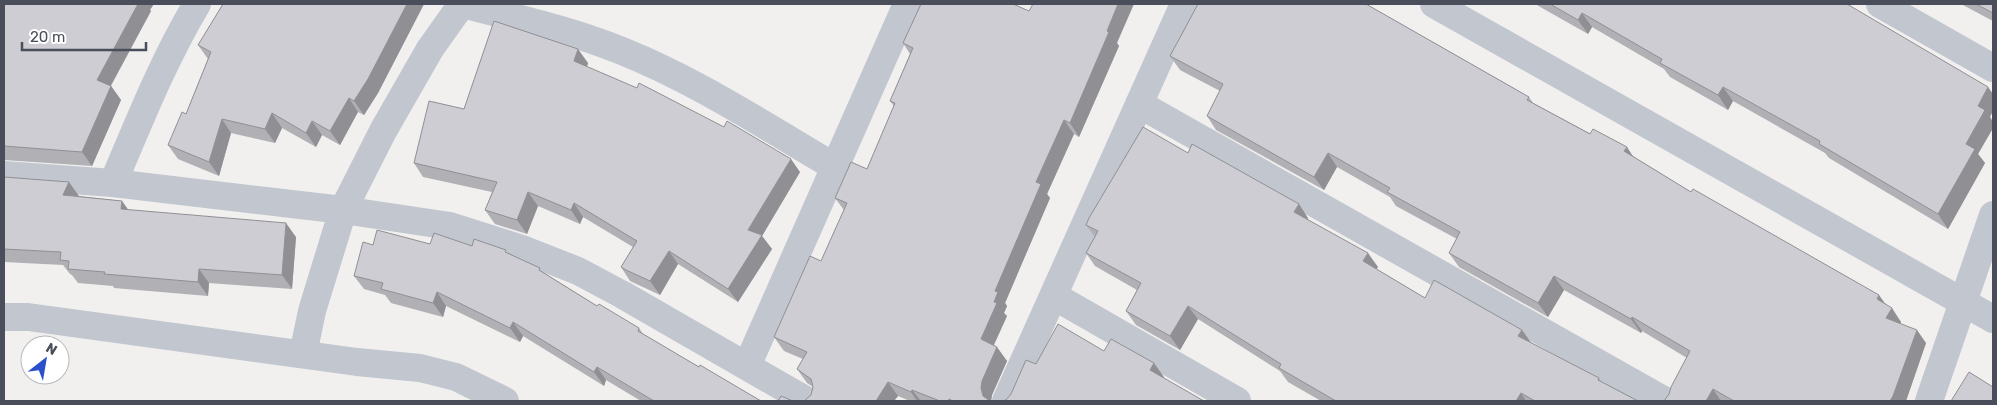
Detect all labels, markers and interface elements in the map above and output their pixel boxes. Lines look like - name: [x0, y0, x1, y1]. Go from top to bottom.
- scale bar: [22, 20, 146, 52]
- text: 20 m: [30, 28, 65, 46]
- north arrow: [20, 335, 70, 385]
- text: N: [43, 339, 60, 359]

